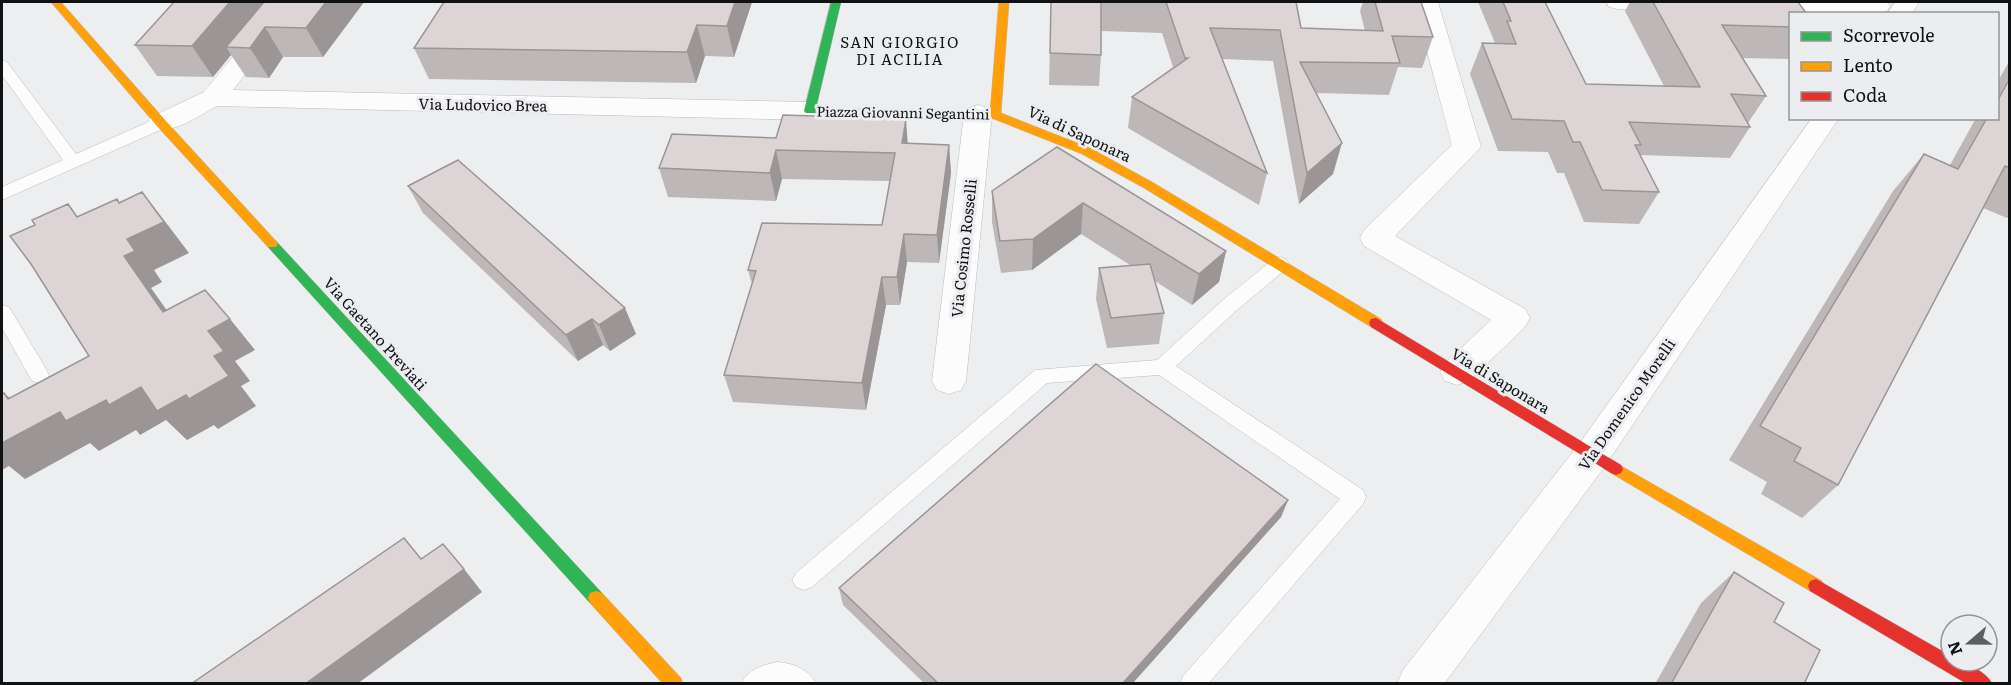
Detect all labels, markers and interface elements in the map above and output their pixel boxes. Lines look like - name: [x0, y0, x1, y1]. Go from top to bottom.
- legend: [1789, 12, 1999, 120]
- text: Scorrevole: [1843, 21, 1935, 48]
- district label: SAN GIORGIO DI ACILIA: [840, 30, 960, 70]
- text: Lento: [1843, 51, 1893, 78]
- text: Coda: [1843, 81, 1887, 108]
- street label: Via Ludovico Brea: [418, 91, 549, 117]
- street label: Via di Saponara: [1024, 99, 1136, 167]
- street label: Piazza Giovanni Segantini: [816, 100, 990, 124]
- street label: Via Cosimo Rosselli: [944, 178, 982, 318]
- street label: Via Gaetano Previati: [319, 271, 433, 395]
- street label: Via Domenico Morelli: [1572, 333, 1680, 475]
- street label: Via di Saponara: [1447, 341, 1556, 419]
- north arrow: [1939, 613, 1999, 673]
- text: N: [1940, 638, 1968, 659]

